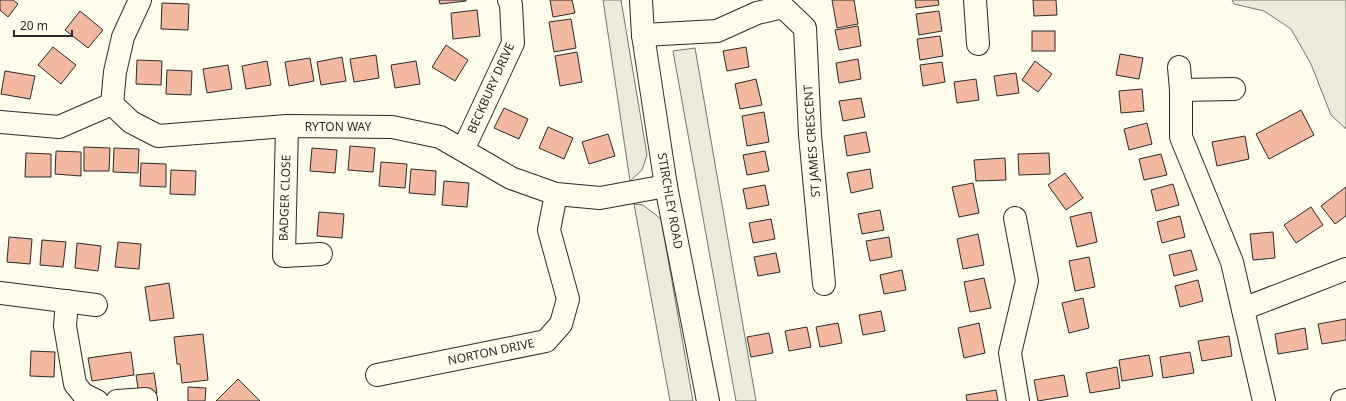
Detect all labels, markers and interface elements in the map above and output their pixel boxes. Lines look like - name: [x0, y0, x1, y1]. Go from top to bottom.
- scale bar: [14, 12, 72, 38]
- text: 20 m: [20, 17, 48, 34]
- street label: BECKBURY DRIVE: [463, 40, 518, 136]
- street label: ST JAMES CRESCENT: [799, 84, 824, 198]
- street label: RYTON WAY: [305, 118, 372, 135]
- street label: STIRCHLEY ROAD: [654, 152, 687, 250]
- street label: BADGER CLOSE: [274, 154, 295, 242]
- street label: NORTON DRIVE: [446, 334, 536, 369]

